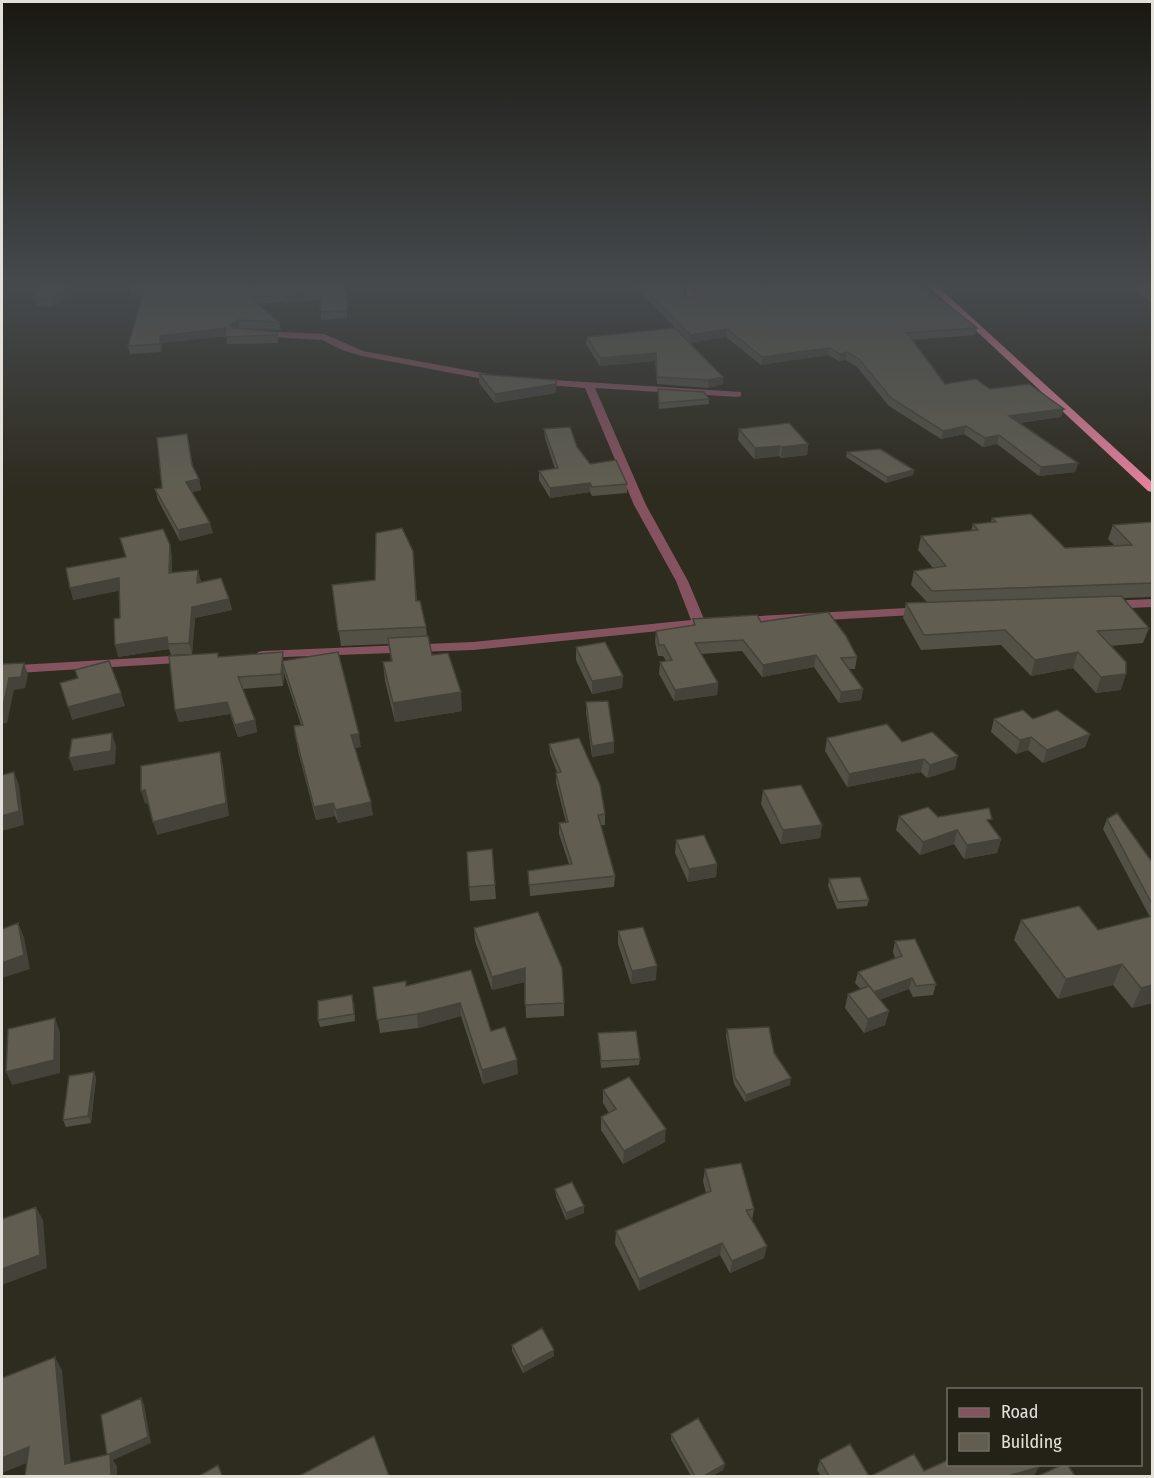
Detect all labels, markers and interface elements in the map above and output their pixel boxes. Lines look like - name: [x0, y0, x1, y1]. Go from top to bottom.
- legend: [947, 1388, 1142, 1466]
- text: Road: [1001, 1401, 1038, 1423]
- text: Building: [1001, 1431, 1062, 1453]

